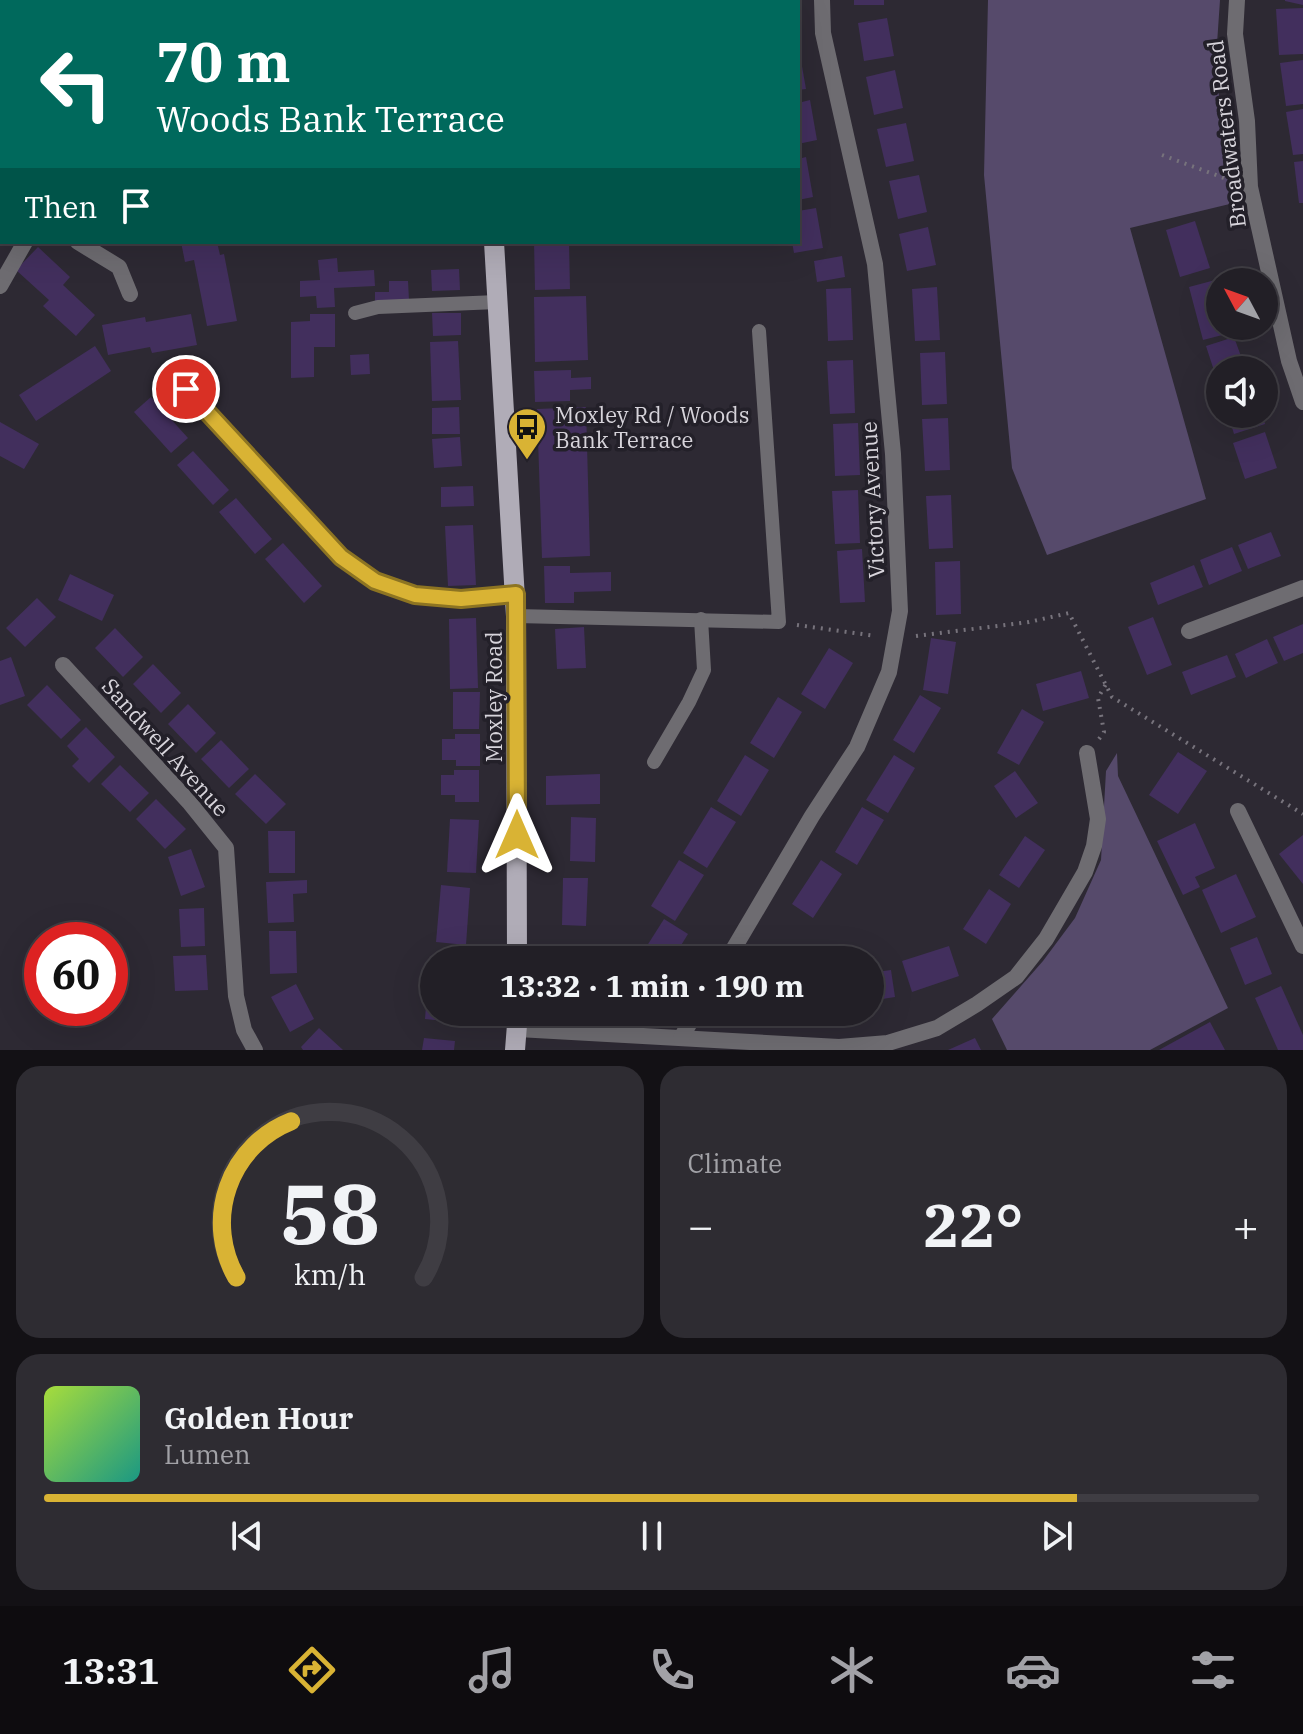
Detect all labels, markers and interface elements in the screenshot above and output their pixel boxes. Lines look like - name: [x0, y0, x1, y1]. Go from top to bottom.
- text: 70 m: [156, 25, 291, 97]
- icon: left: [24, 32, 128, 136]
- street label: Broadwaters Road: [1200, 39, 1252, 229]
- text: Woods Bank Terrace: [156, 95, 505, 142]
- icon: arrive: [114, 184, 158, 228]
- text: Then: [24, 187, 98, 226]
- north arrow: [1206, 268, 1278, 340]
- map controls: [1206, 268, 1278, 428]
- pin: [152, 355, 220, 423]
- button: sound: [1206, 356, 1278, 428]
- icon: arrive: [164, 367, 208, 411]
- place label: Moxley Rd / Woods Bank Terrace: [555, 400, 749, 454]
- bus stop icon: Moxley Rd / Woods Bank Terrace: [506, 406, 548, 461]
- street label: Victory Avenue: [853, 421, 891, 579]
- street label: Moxley Road: [479, 631, 508, 763]
- street label: Sandwell Avenue: [96, 672, 236, 822]
- position arrow: [475, 793, 559, 877]
- speed limit sign: 60: [24, 922, 128, 1026]
- text: 13:32 · 1 min · 190 m: [500, 966, 804, 1005]
- text: Climate: [688, 1146, 782, 1180]
- text: 58: [280, 1159, 380, 1267]
- text: 22°: [923, 1185, 1023, 1264]
- text: −: [688, 1197, 714, 1254]
- text: +: [1233, 1197, 1259, 1254]
- text: km/h: [294, 1256, 366, 1293]
- text: Golden Hour: [164, 1398, 353, 1437]
- text: Lumen: [164, 1437, 251, 1471]
- icon: previous: [225, 1514, 269, 1558]
- icon: pause: [630, 1514, 674, 1558]
- icon: next: [1035, 1514, 1079, 1558]
- icon: directions: [284, 1642, 340, 1698]
- icon: music: [464, 1642, 520, 1698]
- icon: phone: [644, 1642, 700, 1698]
- icon: climate: [824, 1642, 880, 1698]
- icon: car: [1005, 1642, 1061, 1698]
- icon: filters: [1185, 1642, 1241, 1698]
- text: 13:31: [62, 1647, 159, 1694]

